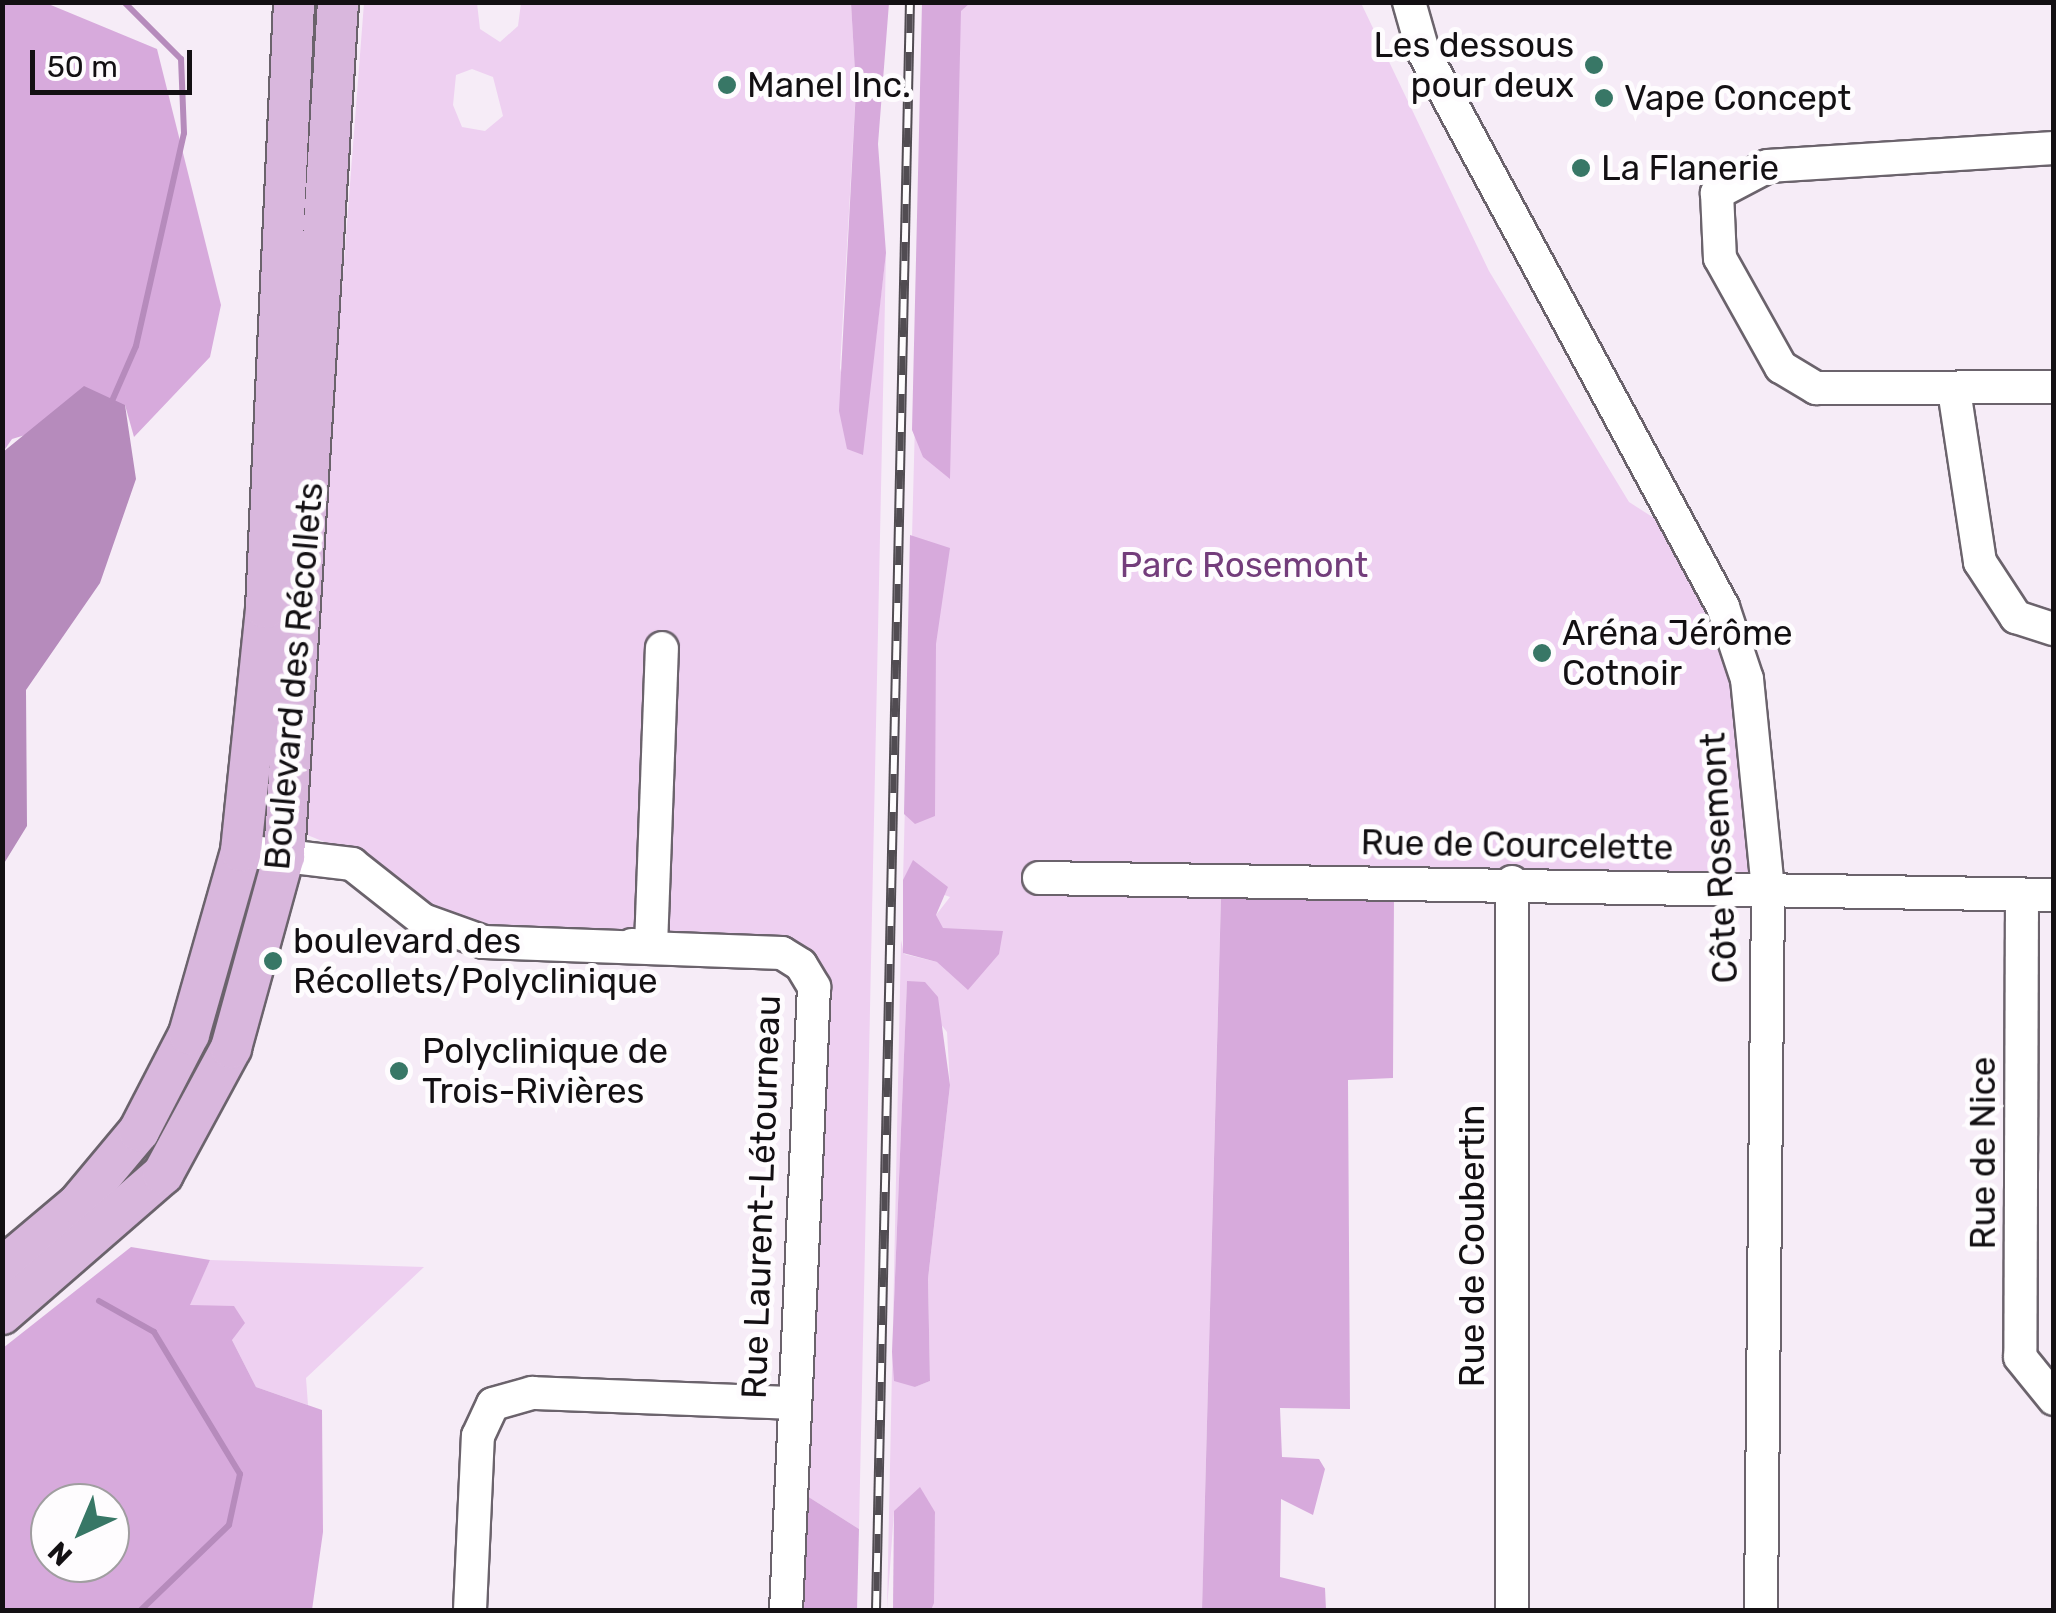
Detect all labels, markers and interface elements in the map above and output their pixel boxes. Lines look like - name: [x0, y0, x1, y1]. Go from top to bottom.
- place label: Les dessous pour deux: [1374, 24, 1574, 106]
- scale bar: [35, 30, 198, 92]
- text: 50 m: [47, 49, 118, 85]
- marker: Les dessous pour deux: [1583, 54, 1605, 76]
- place label: Manel Inc.: [747, 64, 911, 106]
- marker: Manel Inc.: [716, 74, 738, 96]
- place label: Vape Concept: [1624, 77, 1851, 119]
- marker: Vape Concept: [1593, 87, 1615, 109]
- place label: La Flanerie: [1601, 147, 1779, 189]
- marker: La Flanerie: [1570, 157, 1592, 179]
- street label: Boulevard des Récollets: [256, 480, 332, 872]
- park label: Parc Rosemont: [1120, 544, 1368, 586]
- place label: Aréna Jérôme Cotnoir: [1562, 612, 1793, 694]
- marker: Aréna Jérôme Cotnoir: [1531, 642, 1553, 664]
- street label: Côte Rosemont: [1691, 731, 1747, 985]
- street label: Rue de Courcelette: [1360, 821, 1674, 869]
- place label: boulevard des Récollets/Polyclinique: [293, 920, 658, 1002]
- marker: boulevard des Récollets/Polyclinique: [262, 950, 284, 972]
- street label: Rue Laurent-Létourneau: [733, 994, 789, 1400]
- place label: Polyclinique de Trois-Rivières: [422, 1030, 668, 1112]
- street label: Rue de Nice: [1962, 1057, 2004, 1249]
- marker: Polyclinique de Trois-Rivières: [386, 1058, 412, 1084]
- street label: Rue de Coubertin: [1451, 1105, 1493, 1387]
- north arrow: [30, 1483, 130, 1583]
- text: N: [42, 1535, 79, 1572]

